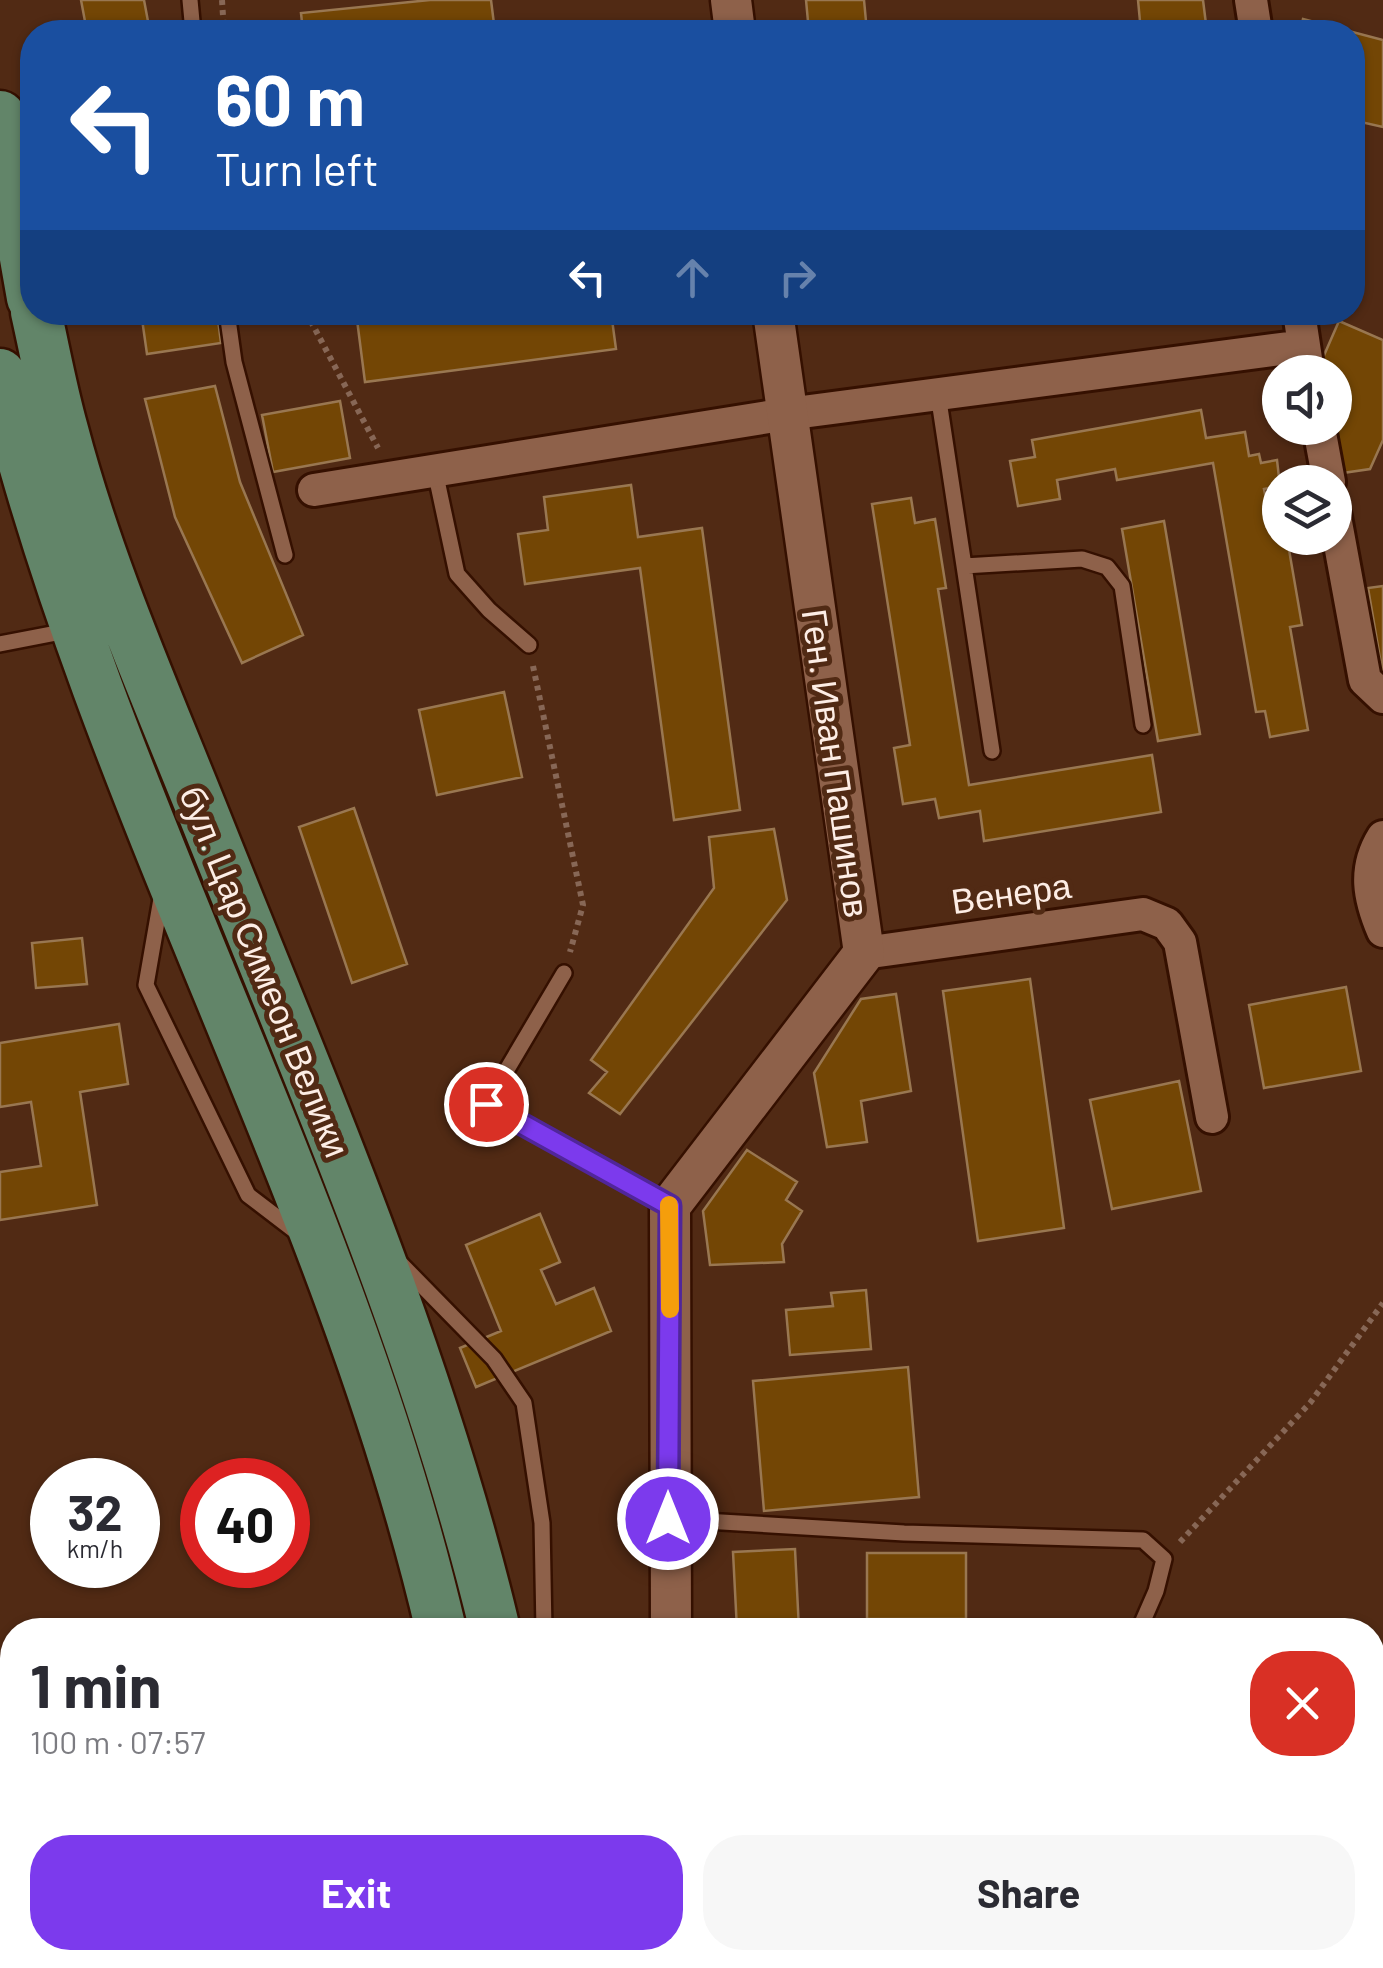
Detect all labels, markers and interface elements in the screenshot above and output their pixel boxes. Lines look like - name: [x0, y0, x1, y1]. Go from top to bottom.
- text: 60 m: [215, 56, 365, 140]
- icon: left: [50, 60, 180, 190]
- text: Turn left: [215, 141, 379, 195]
- icon: left: [560, 250, 615, 305]
- icon: ahead: [665, 250, 720, 305]
- icon: right: [770, 250, 825, 305]
- map controls: [1262, 355, 1352, 555]
- button: sound: [1262, 355, 1352, 445]
- button: layers: [1262, 465, 1352, 555]
- street label: Ген. Иван Пашинов: [795, 606, 879, 920]
- street label: бул. Цар Симеон Велики: [172, 779, 360, 1163]
- street label: Венера: [948, 863, 1074, 921]
- pin: [444, 1062, 529, 1147]
- icon: arrive: [459, 1077, 514, 1132]
- speed limit sign: 40: [180, 1458, 310, 1588]
- position arrow: [616, 1467, 720, 1571]
- text: 32: [67, 1481, 122, 1541]
- text: km/h: [67, 1533, 123, 1563]
- text: 1 min: [30, 1648, 161, 1720]
- button: close: [1250, 1651, 1355, 1756]
- text: 100 m · 07:57: [30, 1722, 205, 1760]
- button: Exit: [30, 1835, 683, 1950]
- button: Share: [703, 1835, 1355, 1950]

